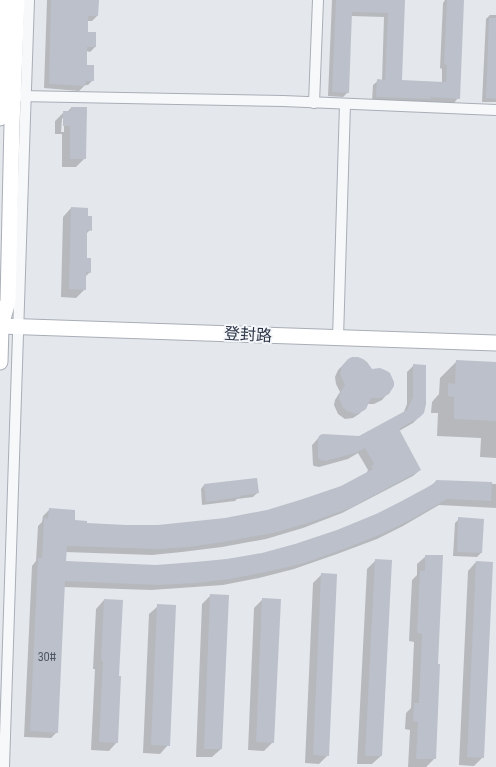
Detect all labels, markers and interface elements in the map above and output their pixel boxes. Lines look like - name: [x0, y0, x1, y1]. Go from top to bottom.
- street label: 登封路: [223, 325, 272, 346]
- house number: 30#: [38, 648, 57, 665]

